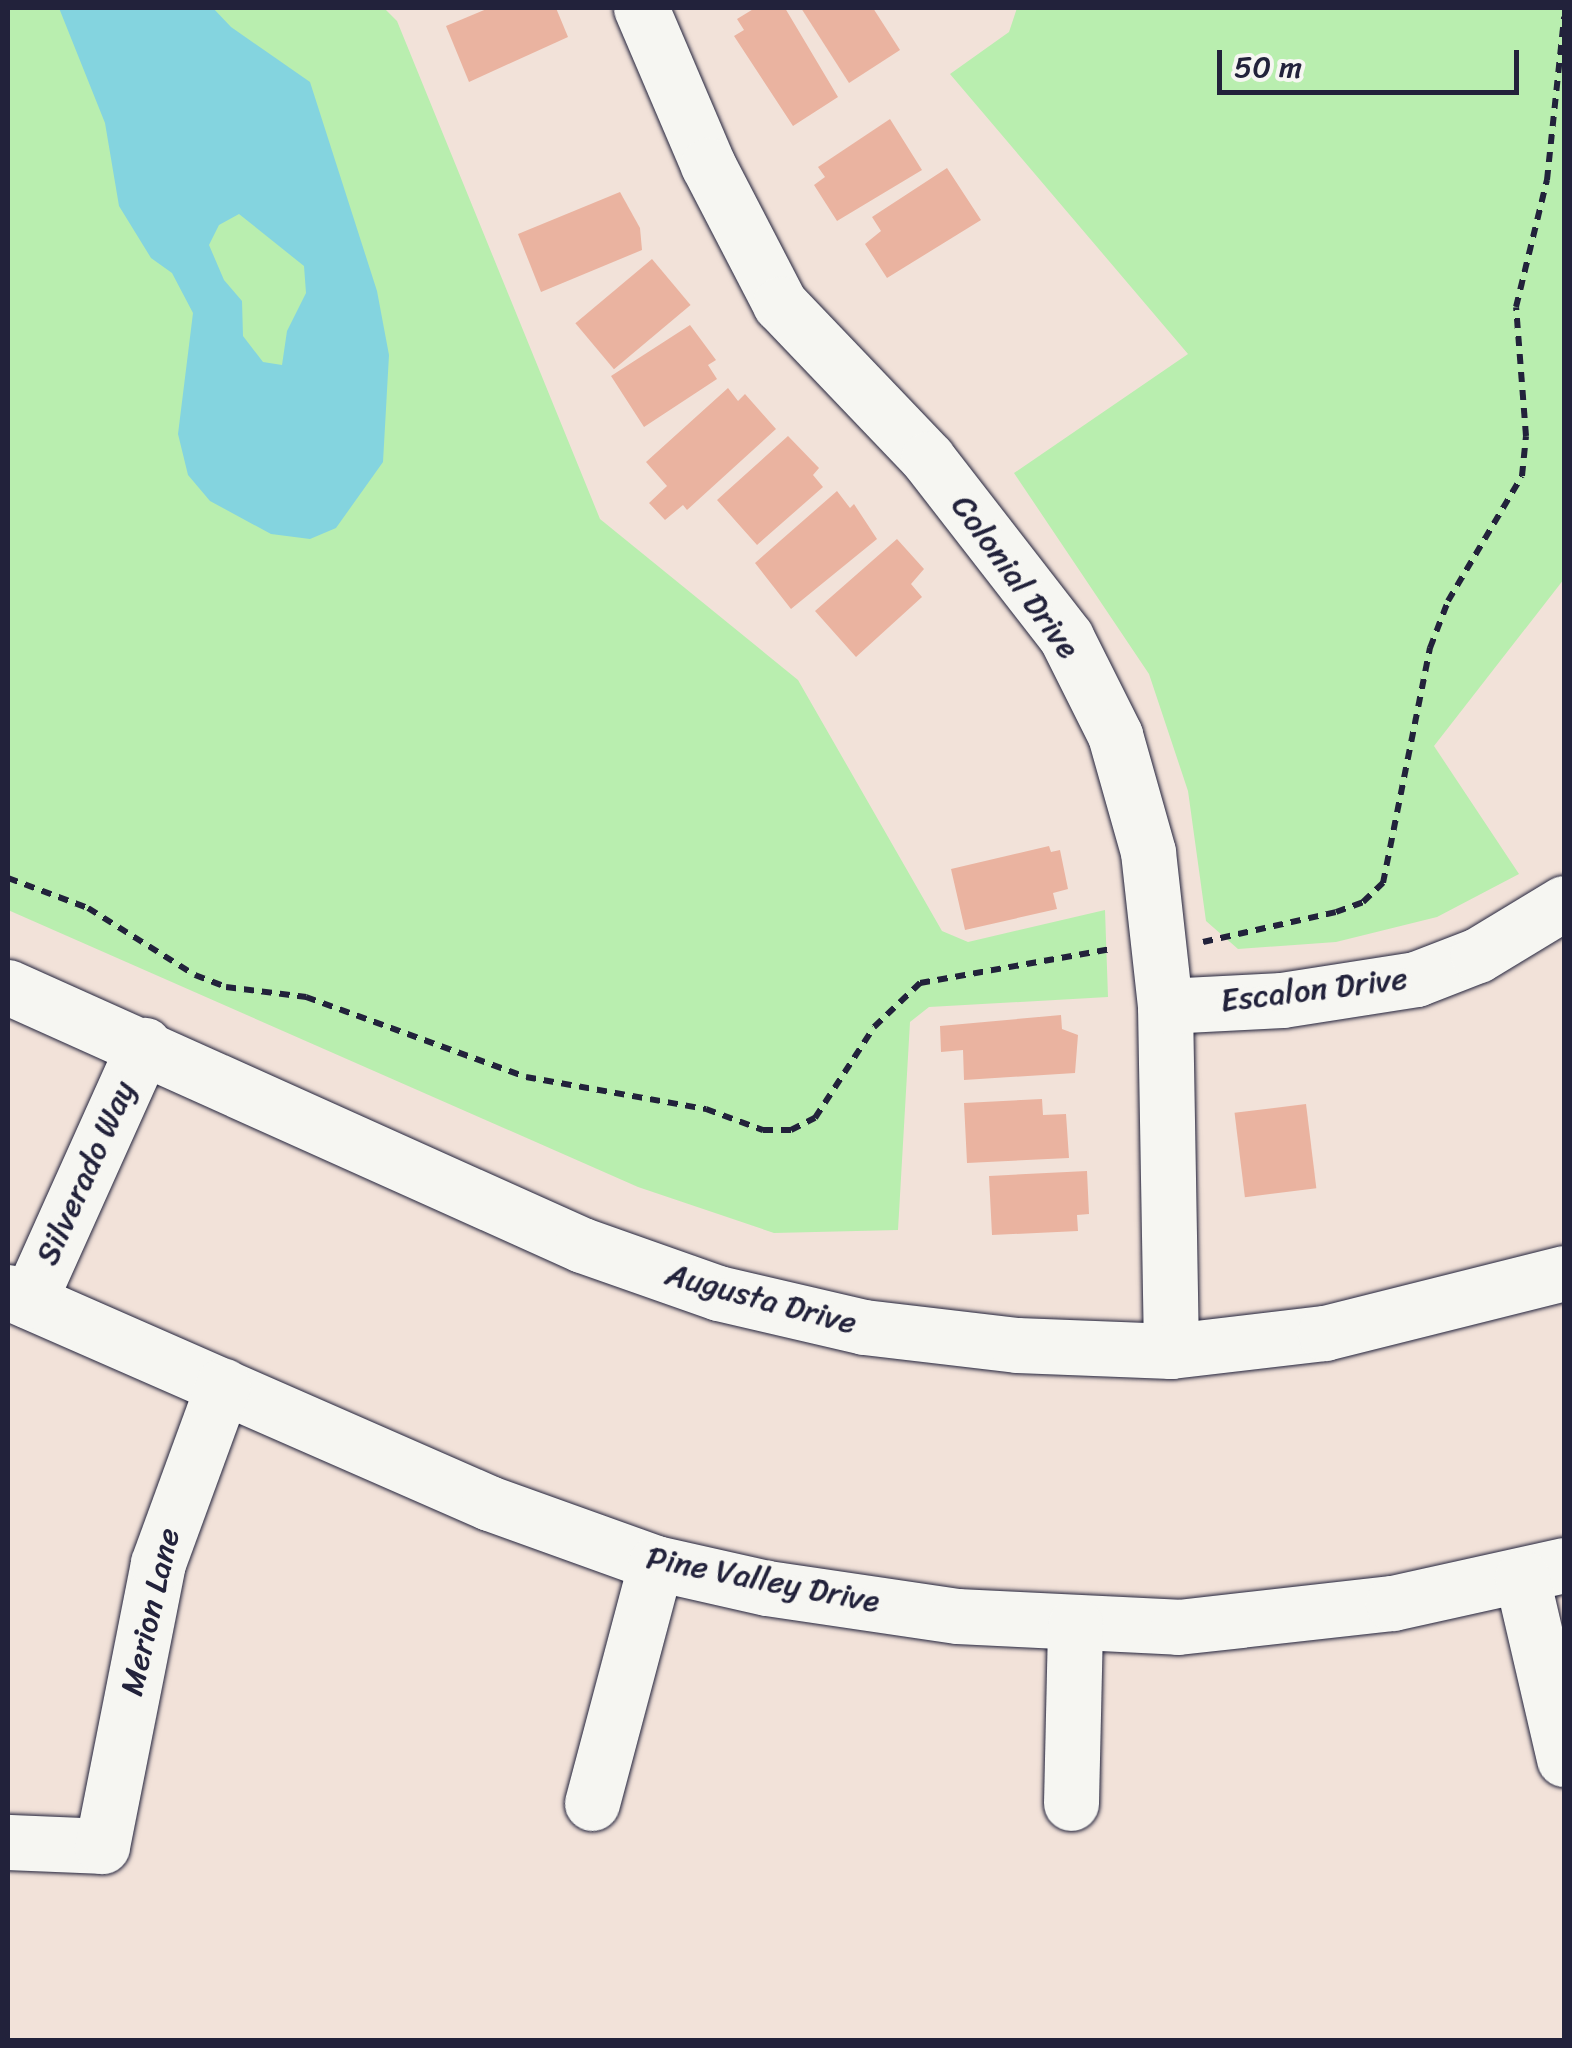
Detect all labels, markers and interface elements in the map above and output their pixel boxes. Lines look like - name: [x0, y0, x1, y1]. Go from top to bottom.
- scale bar: [1222, 30, 1524, 92]
- text: 50 m: [1234, 40, 1302, 94]
- street label: Colonial Drive: [943, 487, 1087, 667]
- street label: Escalon Drive: [1218, 959, 1410, 1021]
- street label: Silverado Way: [28, 1075, 144, 1271]
- street label: Augusta Drive: [661, 1255, 861, 1343]
- street label: Merion Lane: [113, 1525, 189, 1699]
- street label: Pine Valley Drive: [644, 1539, 882, 1621]

